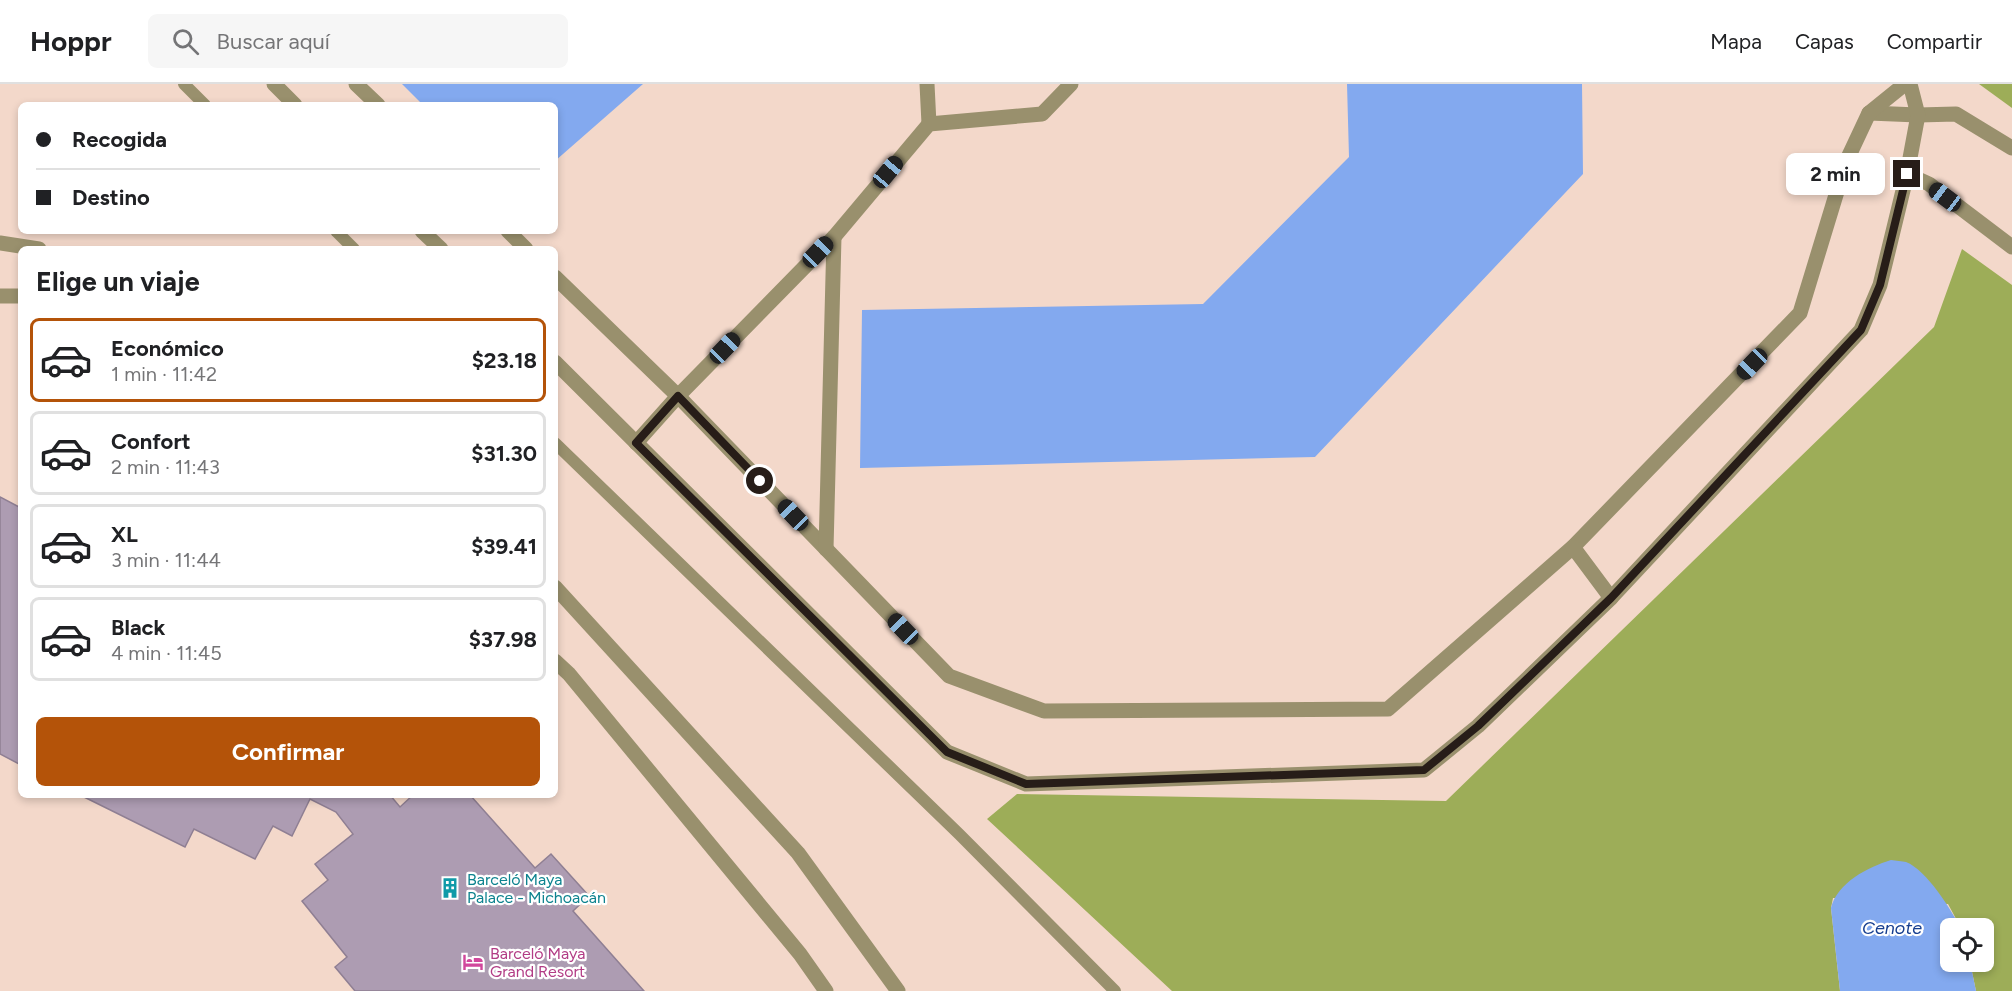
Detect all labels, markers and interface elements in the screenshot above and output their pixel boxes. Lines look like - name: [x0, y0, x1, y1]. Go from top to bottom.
- search box: [148, 14, 568, 68]
- text: Hoppr: [30, 24, 112, 58]
- icon: search: [169, 25, 202, 58]
- text: Buscar aquí: [217, 28, 330, 55]
- text: Mapa: [1710, 29, 1762, 54]
- text: Capas: [1795, 29, 1854, 54]
- text: Compartir: [1887, 29, 1982, 54]
- text: Recogida: [72, 126, 167, 153]
- car: [870, 152, 906, 192]
- callout: 2 min: [1787, 153, 1886, 195]
- route end: [1893, 160, 1920, 187]
- text: 2 min: [1810, 162, 1861, 186]
- car: [1925, 179, 1965, 215]
- text: Destino: [72, 184, 150, 211]
- car: [799, 233, 837, 271]
- text: Elige un viaje: [36, 265, 200, 298]
- car: [706, 329, 744, 367]
- icon: car: [39, 333, 93, 387]
- text: Económico: [111, 335, 224, 362]
- car: [1733, 345, 1771, 383]
- text: $23.18: [472, 347, 537, 374]
- text: 1 min · 11:42: [111, 362, 217, 386]
- icon: car: [39, 426, 93, 480]
- text: Confort: [111, 428, 191, 455]
- text: $31.30: [471, 440, 537, 467]
- text: 2 min · 11:43: [111, 455, 220, 479]
- route start: [746, 467, 773, 494]
- car: [774, 496, 812, 534]
- icon: car: [39, 519, 93, 573]
- text: XL: [111, 521, 138, 548]
- text: $39.41: [471, 533, 537, 560]
- text: 3 min · 11:44: [111, 548, 221, 572]
- car: [884, 610, 922, 648]
- icon: car: [39, 612, 93, 666]
- text: Black: [111, 614, 165, 641]
- text: $37.98: [469, 626, 537, 653]
- text: 4 min · 11:45: [111, 641, 222, 665]
- button: Confirmar: [36, 717, 540, 786]
- place label: Barceló Maya Palace - Michoacán: [467, 870, 606, 907]
- building icon: Barceló Maya Palace - Michoacán: [438, 876, 462, 900]
- water label: Cenote: [1862, 917, 1922, 939]
- map controls: [1940, 918, 1994, 972]
- button: locate: [1940, 918, 1994, 972]
- place label: Barceló Maya Grand Resort: [490, 944, 585, 981]
- hotel icon: Barceló Maya Grand Resort: [461, 950, 485, 974]

